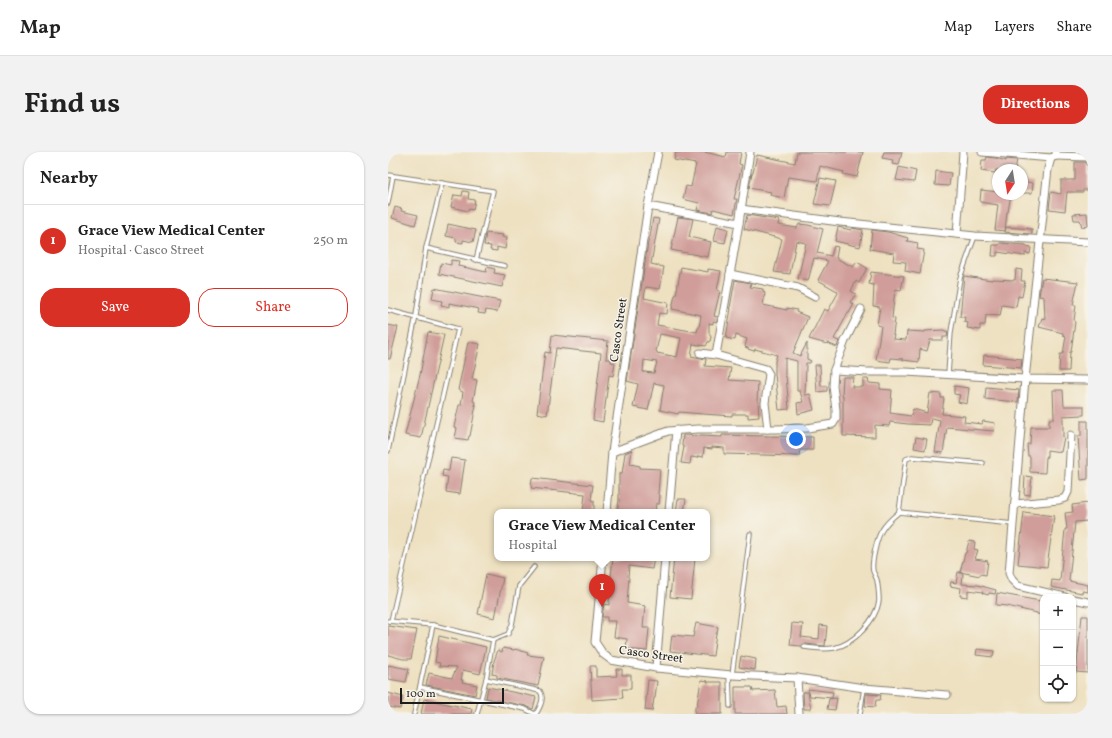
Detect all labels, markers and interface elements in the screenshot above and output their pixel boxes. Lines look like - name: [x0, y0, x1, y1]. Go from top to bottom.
- text: Map: [20, 15, 61, 41]
- text: Map: [944, 18, 972, 37]
- text: Layers: [994, 18, 1034, 37]
- text: Share: [1056, 18, 1092, 37]
- text: Find us: [24, 85, 120, 124]
- button: Directions: [983, 85, 1088, 124]
- north arrow: [992, 164, 1028, 200]
- text: Nearby: [40, 167, 98, 190]
- text: Grace View Medical Center: [78, 221, 265, 242]
- text: 1: [50, 232, 56, 250]
- text: 250 m: [313, 232, 348, 250]
- text: Hospital · Casco Street: [78, 242, 204, 260]
- button: Save: [40, 288, 190, 327]
- button: Share: [198, 288, 348, 327]
- street label: Casco Street: [607, 297, 631, 363]
- your location: [786, 429, 806, 449]
- popup: [494, 509, 710, 561]
- text: Grace View Medical Center: [509, 516, 695, 537]
- text: Hospital: [509, 537, 557, 555]
- pin: 1: [589, 574, 615, 607]
- map controls: [1040, 594, 1076, 702]
- button: +: [1040, 594, 1076, 630]
- button: −: [1040, 630, 1076, 666]
- street label: Casco Street: [618, 643, 684, 667]
- button: locate: [1040, 666, 1076, 702]
- scale bar: [400, 686, 504, 705]
- text: 100 m: [406, 687, 436, 702]

